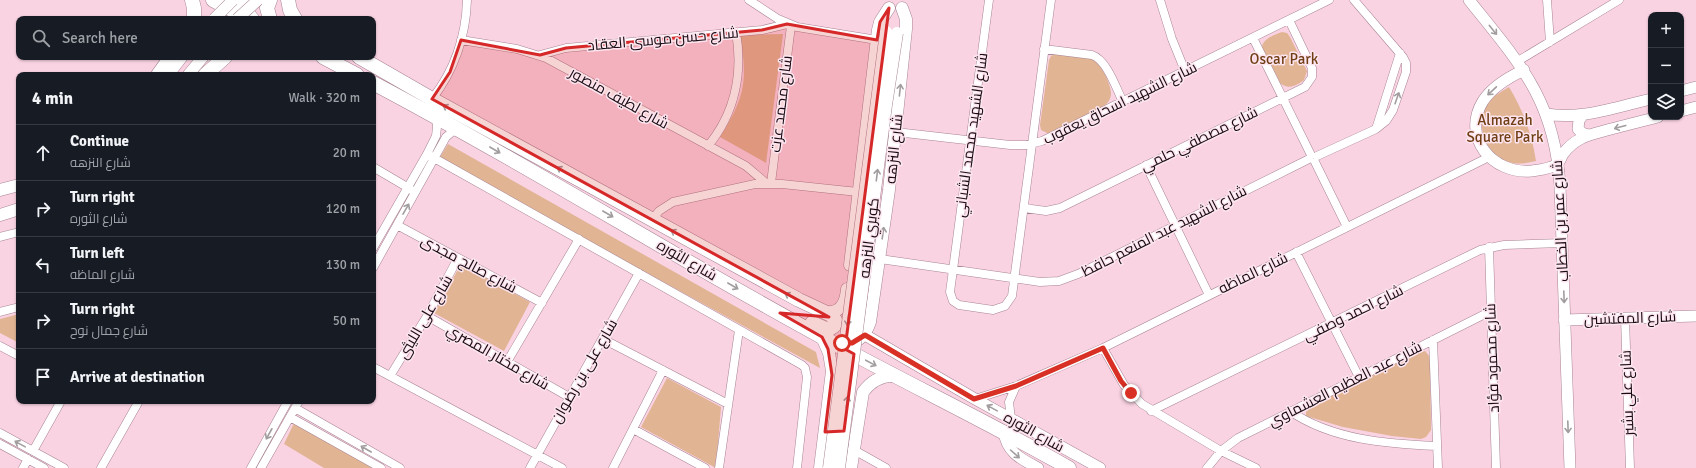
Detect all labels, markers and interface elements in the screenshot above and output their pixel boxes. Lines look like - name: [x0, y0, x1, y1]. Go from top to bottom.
- map controls: [1648, 12, 1684, 120]
- button: +: [1648, 12, 1684, 48]
- search box: [16, 16, 376, 60]
- street label: شارع حسن موسى العقاد: [587, 23, 740, 57]
- one-way arrow: [1489, 25, 1498, 36]
- icon: search: [30, 27, 52, 49]
- text: Search here: [62, 29, 138, 47]
- button: −: [1648, 48, 1684, 84]
- park label: Oscar Park: [1250, 50, 1319, 68]
- street label: شارع الشهيد محمد الشباني: [951, 51, 994, 219]
- street label: شارع محمد عزت: [766, 54, 798, 154]
- street label: شارع الشهيد اسحاق يعقوب: [1040, 58, 1201, 150]
- street label: شارع لطيف منصور: [564, 63, 672, 134]
- one-way arrow: [897, 84, 904, 97]
- button: layers: [1648, 84, 1684, 120]
- one-way arrow: [1487, 87, 1497, 96]
- text: 4 min: [32, 88, 73, 109]
- text: Walk · 320 m: [289, 90, 360, 106]
- one-way arrow: [1394, 91, 1401, 104]
- street label: شارع مصطفي حلمي: [1137, 103, 1262, 178]
- one-way arrow: [442, 104, 454, 111]
- park label: Almazah Square Park: [1467, 111, 1544, 146]
- street label: شارع النزهه: [881, 113, 909, 185]
- one-way arrow: [1614, 124, 1627, 131]
- text: Continue: [70, 132, 129, 150]
- icon: ahead: [32, 142, 54, 164]
- text: 20 m: [333, 145, 360, 161]
- one-way arrow: [489, 146, 501, 154]
- text: شارع النزهه: [70, 155, 131, 171]
- street label: شارع عمر بن الخطاب: [1548, 160, 1574, 282]
- one-way arrow: [556, 166, 568, 174]
- one-way arrow: [873, 169, 881, 182]
- street label: شارع الشهيد عبد المنعم حافظ: [1078, 181, 1250, 282]
- text: Turn right: [70, 188, 135, 206]
- street label: كوبري النزهه: [855, 197, 886, 280]
- icon: right: [32, 198, 54, 220]
- text: 120 m: [326, 201, 360, 217]
- one-way arrow: [403, 204, 410, 216]
- text: شارع الثوره: [70, 211, 127, 227]
- one-way arrow: [602, 211, 614, 219]
- one-way arrow: [879, 227, 887, 240]
- one-way arrow: [670, 228, 682, 236]
- street label: شارع صالح مجدى: [417, 231, 520, 299]
- street label: شارع الثوره: [653, 236, 720, 286]
- text: Turn left: [70, 244, 124, 262]
- street label: شارع الماظه: [1215, 248, 1291, 299]
- icon: left: [32, 254, 54, 276]
- text: 130 m: [326, 257, 360, 273]
- text: شارع الماظه: [70, 267, 135, 283]
- street label: شارع على الليثى: [394, 272, 458, 363]
- street label: شارع احمد وصفي: [1300, 281, 1407, 348]
- one-way arrow: [727, 283, 739, 291]
- one-way arrow: [1560, 290, 1567, 303]
- one-way arrow: [784, 291, 796, 299]
- text: Turn right: [70, 300, 135, 318]
- street label: شارع محمود فؤاد: [1481, 303, 1505, 413]
- street label: شارع المفتشين: [1583, 307, 1677, 331]
- icon: right: [32, 310, 54, 332]
- text: 50 m: [333, 313, 360, 329]
- one-way arrow: [845, 313, 852, 326]
- street label: شارع على بن رضوان: [547, 316, 623, 427]
- street label: شارع مختار المصري: [442, 320, 553, 396]
- text: شارع جمال نوح: [70, 323, 148, 339]
- route start: [833, 334, 851, 352]
- street label: شارع عبد العظيم العشماوي: [1265, 337, 1426, 433]
- street label: شارع علي بشير: [1617, 350, 1641, 437]
- one-way arrow: [865, 360, 877, 367]
- icon: arrive: [32, 366, 54, 388]
- text: Arrive at destination: [70, 368, 205, 386]
- route end: [1122, 384, 1140, 402]
- one-way arrow: [844, 395, 851, 408]
- one-way arrow: [986, 404, 998, 412]
- street label: شارع الثوره: [1000, 408, 1067, 458]
- one-way arrow: [1564, 420, 1572, 433]
- one-way arrow: [265, 428, 273, 440]
- one-way arrow: [14, 440, 26, 447]
- one-way arrow: [360, 444, 372, 452]
- one-way arrow: [1010, 449, 1020, 459]

